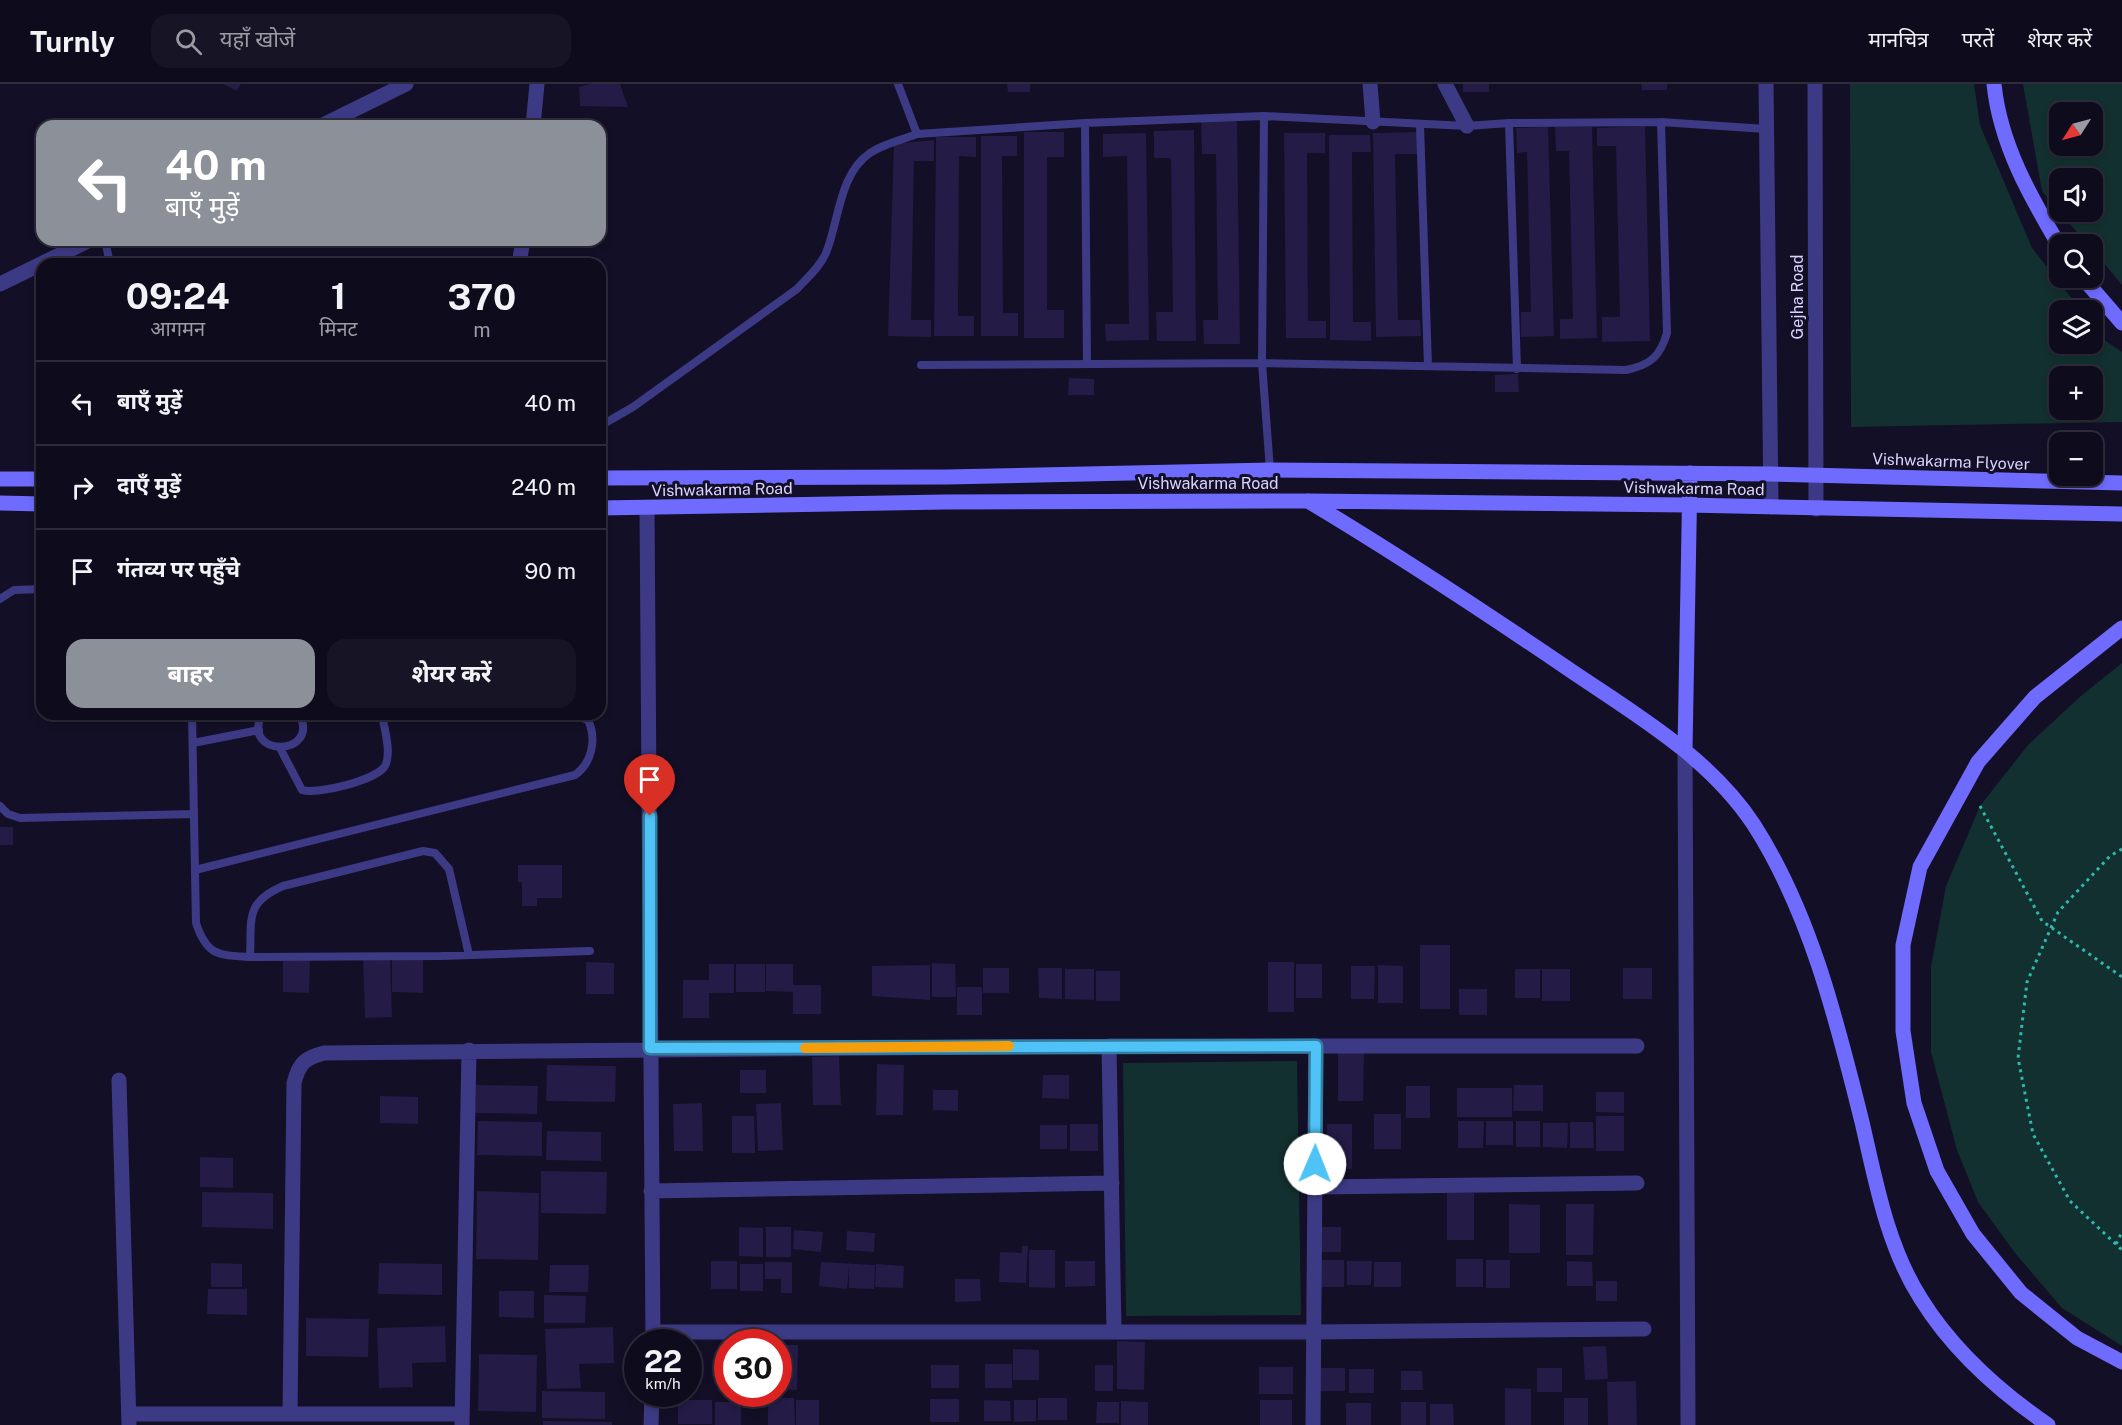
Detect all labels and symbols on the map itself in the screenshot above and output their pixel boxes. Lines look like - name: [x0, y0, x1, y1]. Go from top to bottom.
- north arrow: [2049, 102, 2103, 156]
- street label: Gejha Road: [1788, 255, 1807, 339]
- street label: Vishwakarma Flyover: [1872, 449, 2030, 474]
- street label: Vishwakarma Road: [1137, 474, 1279, 493]
- street label: Vishwakarma Road: [1623, 478, 1765, 499]
- street label: Vishwakarma Road: [651, 479, 793, 500]
- pin: [624, 754, 675, 816]
- position arrow: [1283, 1132, 1347, 1196]
- speed limit sign: 30: [714, 1329, 792, 1407]

